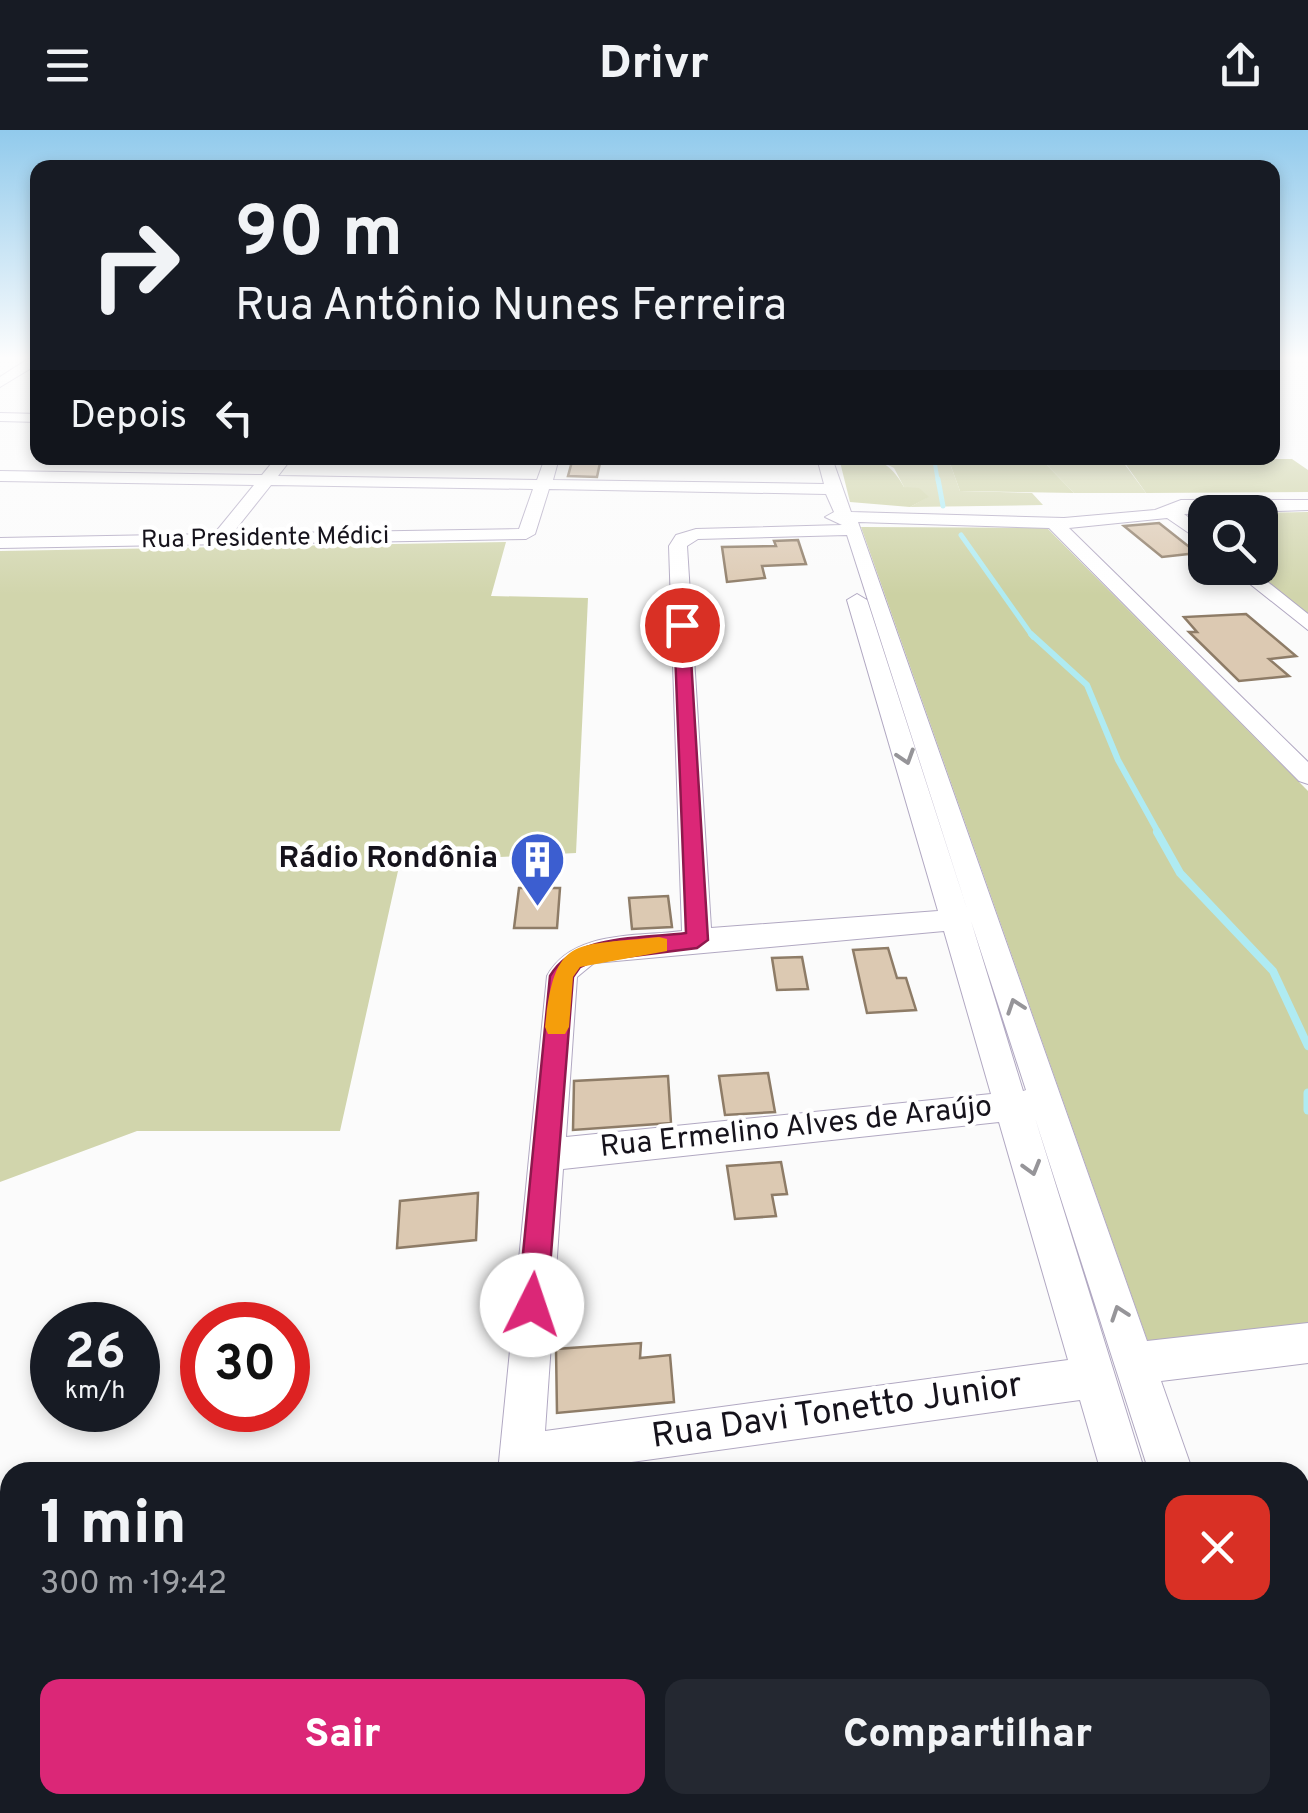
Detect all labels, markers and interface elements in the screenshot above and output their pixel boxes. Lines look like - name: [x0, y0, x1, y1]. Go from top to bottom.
- text: Drivr: [599, 37, 709, 94]
- icon: menu: [40, 38, 95, 93]
- icon: share: [1213, 38, 1268, 93]
- text: 90 m: [235, 192, 403, 281]
- icon: right: [70, 200, 200, 330]
- text: Rua Antônio Nunes Ferreira: [235, 279, 787, 336]
- icon: left: [207, 390, 262, 445]
- text: Depois: [70, 393, 187, 442]
- map controls: [1188, 495, 1278, 585]
- button: search: [1188, 495, 1278, 585]
- street label: Rua Presidente Médici: [140, 521, 390, 557]
- pin: [640, 583, 725, 668]
- icon: arrive: [655, 598, 710, 653]
- one-way arrow: [895, 747, 915, 764]
- building icon: Rádio Rondônia: [507, 829, 567, 908]
- place label: Rádio Rondônia: [279, 841, 498, 878]
- one-way arrow: [1006, 998, 1026, 1015]
- street label: Rua Ermelino Alves de Araújo: [598, 1089, 994, 1167]
- one-way arrow: [1020, 1159, 1041, 1176]
- position arrow: [480, 1253, 584, 1357]
- speed limit sign: 30: [180, 1302, 310, 1432]
- one-way arrow: [1110, 1306, 1130, 1323]
- text: 26: [64, 1323, 126, 1386]
- street label: Rua Davi Tonetto Junior: [649, 1364, 1025, 1460]
- text: km/h: [65, 1376, 125, 1408]
- text: 1 min: [40, 1489, 187, 1565]
- button: close: [1165, 1495, 1270, 1600]
- text: 300 m · 19:42: [40, 1565, 227, 1605]
- button: Sair: [40, 1679, 645, 1794]
- button: Compartilhar: [665, 1679, 1270, 1794]

